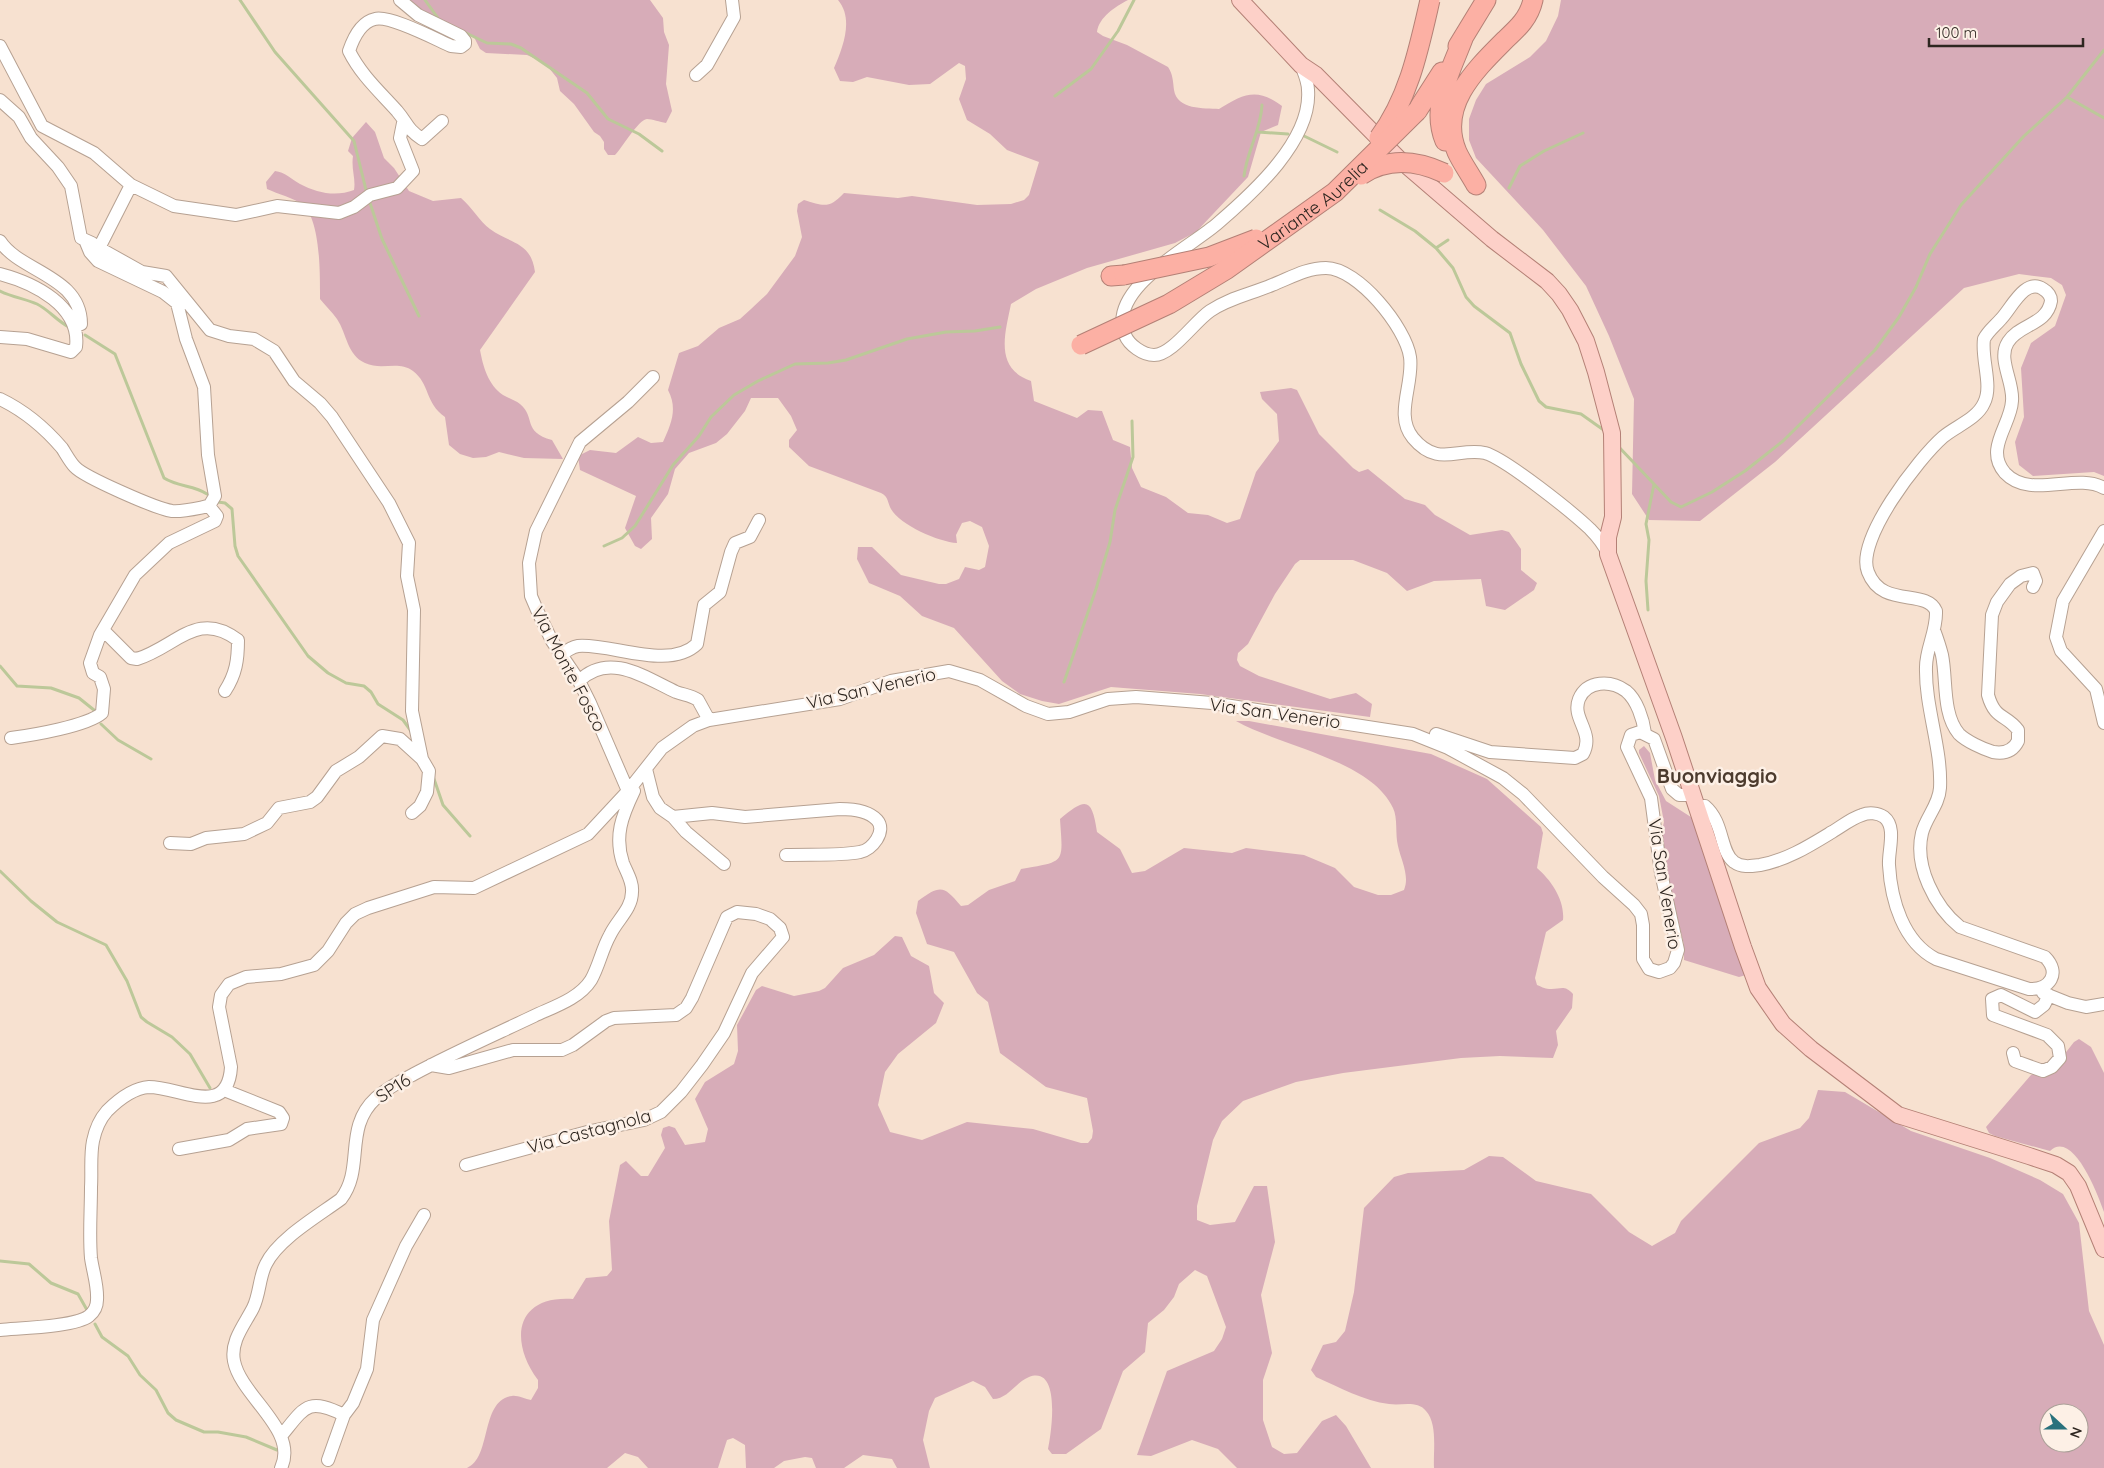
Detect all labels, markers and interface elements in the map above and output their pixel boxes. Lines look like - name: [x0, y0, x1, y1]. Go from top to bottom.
- scale bar: [1929, 15, 2083, 47]
- text: 100 m: [1936, 23, 1977, 42]
- street label: Variante Aurelia: [1253, 155, 1372, 255]
- street label: Via Monte Fosco: [526, 603, 612, 735]
- street label: Via San Venerio: [804, 662, 938, 714]
- street label: Via San Venerio: [1208, 692, 1342, 734]
- district label: Buonviaggio: [1657, 763, 1777, 788]
- street label: Via San Venerio: [1643, 817, 1687, 951]
- street label: SP16: [371, 1068, 415, 1108]
- street label: Via Castagnola: [525, 1103, 653, 1159]
- north arrow: [2039, 1403, 2089, 1453]
- text: N: [2066, 1425, 2086, 1441]

